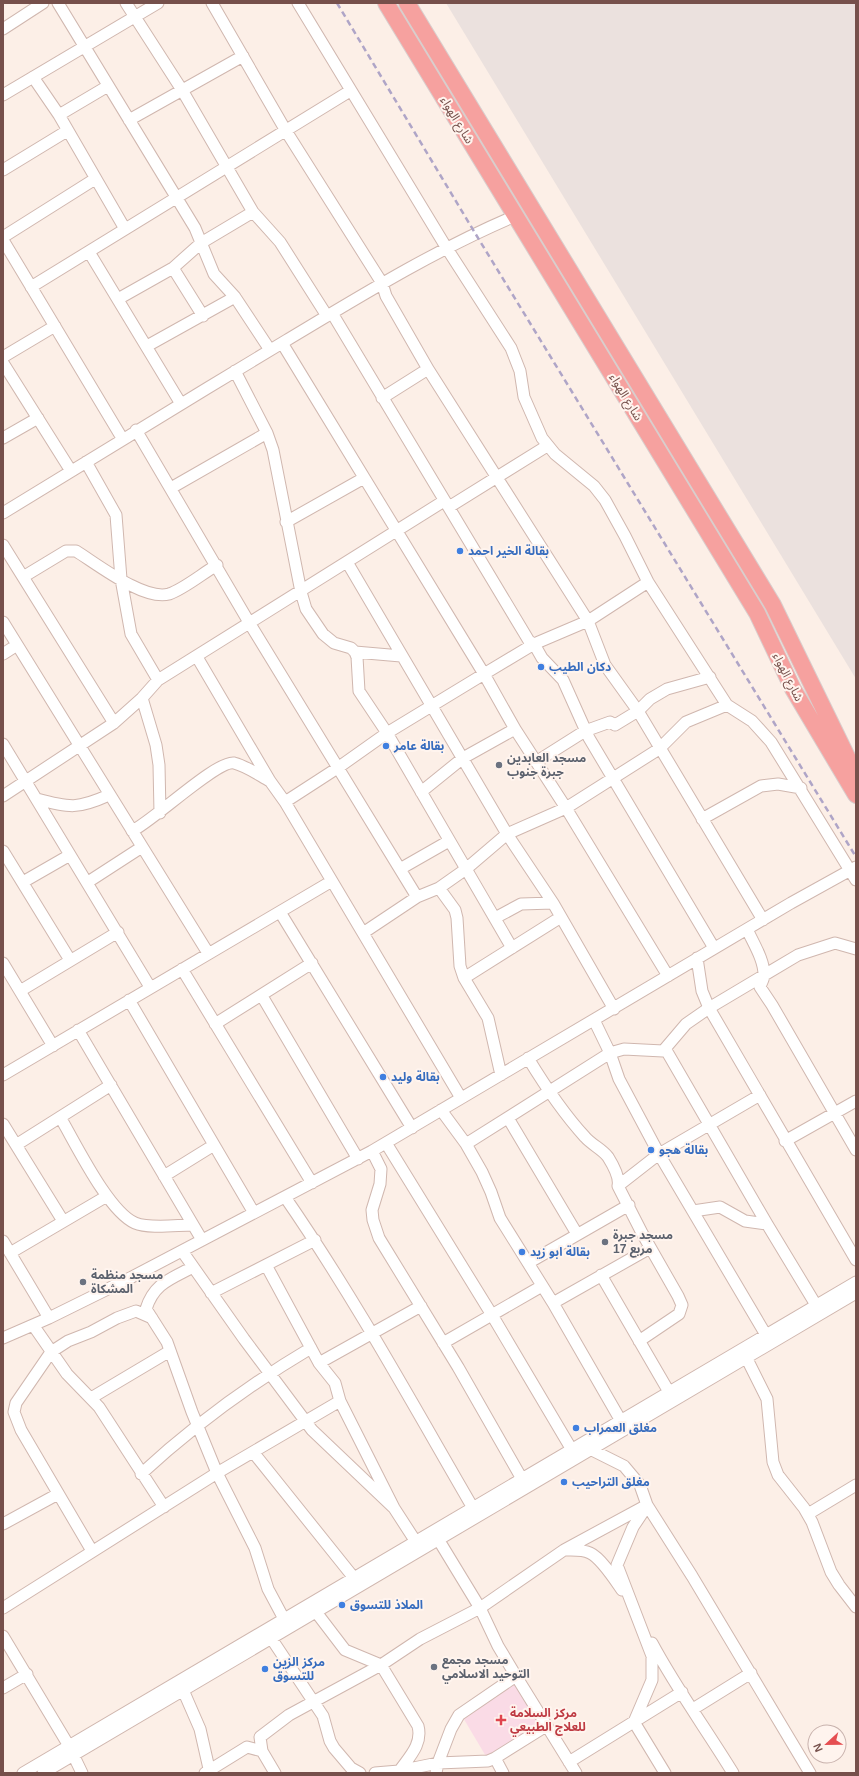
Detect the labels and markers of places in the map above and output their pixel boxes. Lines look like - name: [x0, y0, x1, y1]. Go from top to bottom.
- place label: بقالة الخير احمد: [468, 544, 549, 558]
- marker: بقالة الخير احمد: [455, 546, 465, 556]
- place label: دكان الطيب: [549, 660, 611, 674]
- marker: دكان الطيب: [536, 662, 546, 672]
- place label: بقالة عامر: [393, 739, 445, 753]
- marker: بقالة عامر: [381, 741, 391, 751]
- place label: مسجد العابدين جبرة جنوب: [507, 751, 586, 779]
- marker: مسجد العابدين جبرة جنوب: [494, 760, 504, 770]
- place label: بقالة وليد: [391, 1070, 440, 1084]
- marker: بقالة وليد: [378, 1072, 388, 1082]
- place label: بقالة هجو: [659, 1143, 709, 1157]
- marker: بقالة هجو: [646, 1145, 656, 1155]
- place label: مسجد جبرة مربع 17: [613, 1228, 673, 1258]
- marker: مسجد جبرة مربع 17: [600, 1237, 610, 1247]
- place label: بقالة ابو زيد: [530, 1245, 590, 1259]
- marker: بقالة ابو زيد: [517, 1247, 527, 1257]
- place label: مسجد منظمة المشكاة: [91, 1268, 163, 1296]
- marker: مسجد منظمة المشكاة: [78, 1277, 88, 1287]
- place label: مغلق العمراب: [584, 1421, 657, 1435]
- marker: مغلق العمراب: [571, 1423, 581, 1433]
- place label: مغلق التراحيب: [572, 1475, 650, 1489]
- marker: مغلق التراحيب: [559, 1477, 569, 1487]
- place label: الملاذ للتسوق: [350, 1598, 423, 1612]
- marker: الملاذ للتسوق: [337, 1600, 347, 1610]
- place label: مسجد مجمع التوحيد الاسلامي: [442, 1653, 530, 1684]
- place label: مركز الزين للتسوق: [273, 1655, 325, 1683]
- marker: مسجد مجمع التوحيد الاسلامي: [429, 1662, 439, 1672]
- marker: مركز الزين للتسوق: [260, 1664, 270, 1674]
- place label: مركز السلامة للعلاج الطبيعي: [510, 1706, 586, 1737]
- marker: مركز السلامة للعلاج الطبيعي: [495, 1714, 507, 1726]

